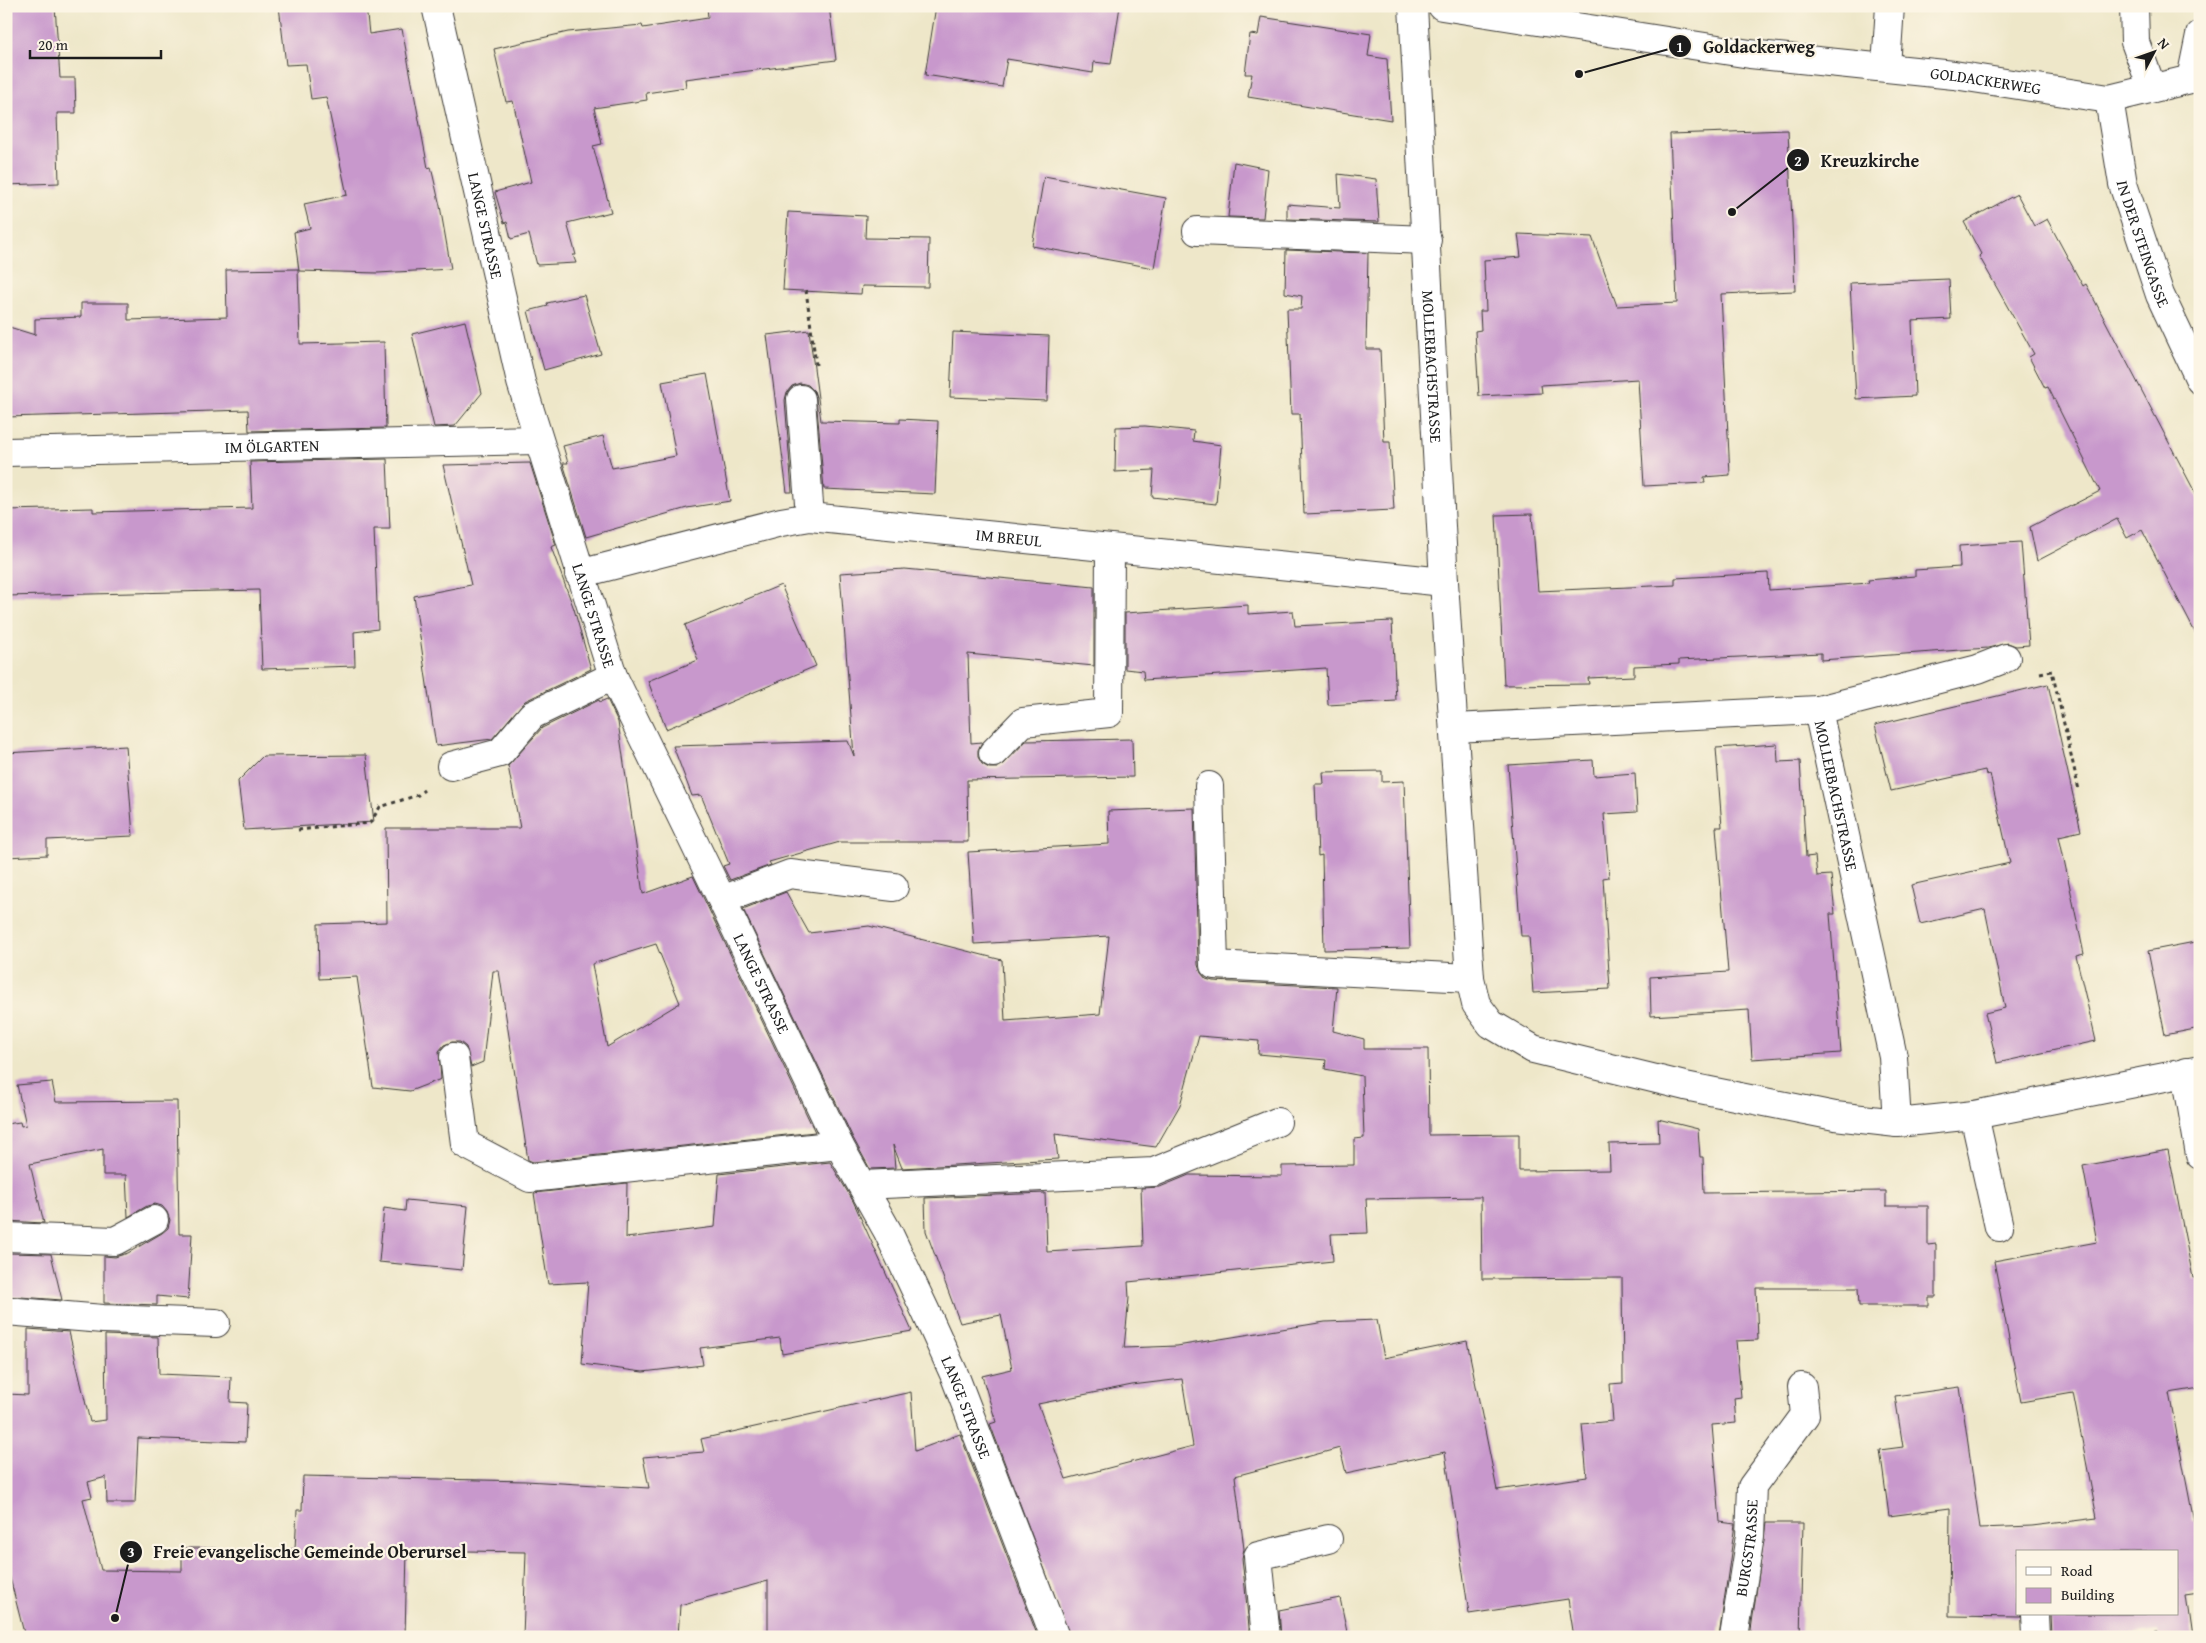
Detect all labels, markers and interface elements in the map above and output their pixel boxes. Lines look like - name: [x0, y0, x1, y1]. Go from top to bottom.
- scale bar: [30, 28, 161, 60]
- north arrow: [2128, 28, 2178, 78]
- callout: Goldackerweg: [1668, 30, 1825, 63]
- text: Goldackerweg: [1703, 33, 1815, 60]
- text: N: [2153, 33, 2175, 54]
- text: 20 m: [38, 34, 69, 55]
- text: 1: [1676, 36, 1684, 57]
- street label: GOLDACKERWEG: [1929, 61, 2043, 100]
- callout: Kreuzkirche: [1786, 144, 1929, 177]
- text: Kreuzkirche: [1821, 147, 1919, 174]
- text: 2: [1794, 150, 1802, 171]
- street label: LANGE STRASSE: [462, 170, 509, 281]
- street label: IN DER STEINGASSE: [2111, 179, 2176, 311]
- street label: MOLLERBACHSTRASSE: [1416, 289, 1448, 444]
- street label: IM ÖLGARTEN: [224, 433, 320, 459]
- street label: IM BREUL: [975, 522, 1043, 553]
- street label: LANGE STRASSE: [566, 560, 622, 671]
- street label: MOLLERBACHSTRASSE: [1809, 718, 1864, 873]
- street label: LANGE STRASSE: [728, 929, 796, 1037]
- street label: LANGE STRASSE: [935, 1352, 997, 1462]
- street label: BURGSTRASSE: [1729, 1499, 1763, 1598]
- callout: Freie evangelische Gemeinde Oberursel: [118, 1535, 476, 1568]
- text: Freie evangelische Gemeinde Oberursel: [153, 1538, 467, 1565]
- text: 3: [127, 1541, 135, 1562]
- legend: [2016, 1550, 2178, 1616]
- text: Road: [2061, 1560, 2092, 1581]
- text: Building: [2061, 1584, 2115, 1605]

